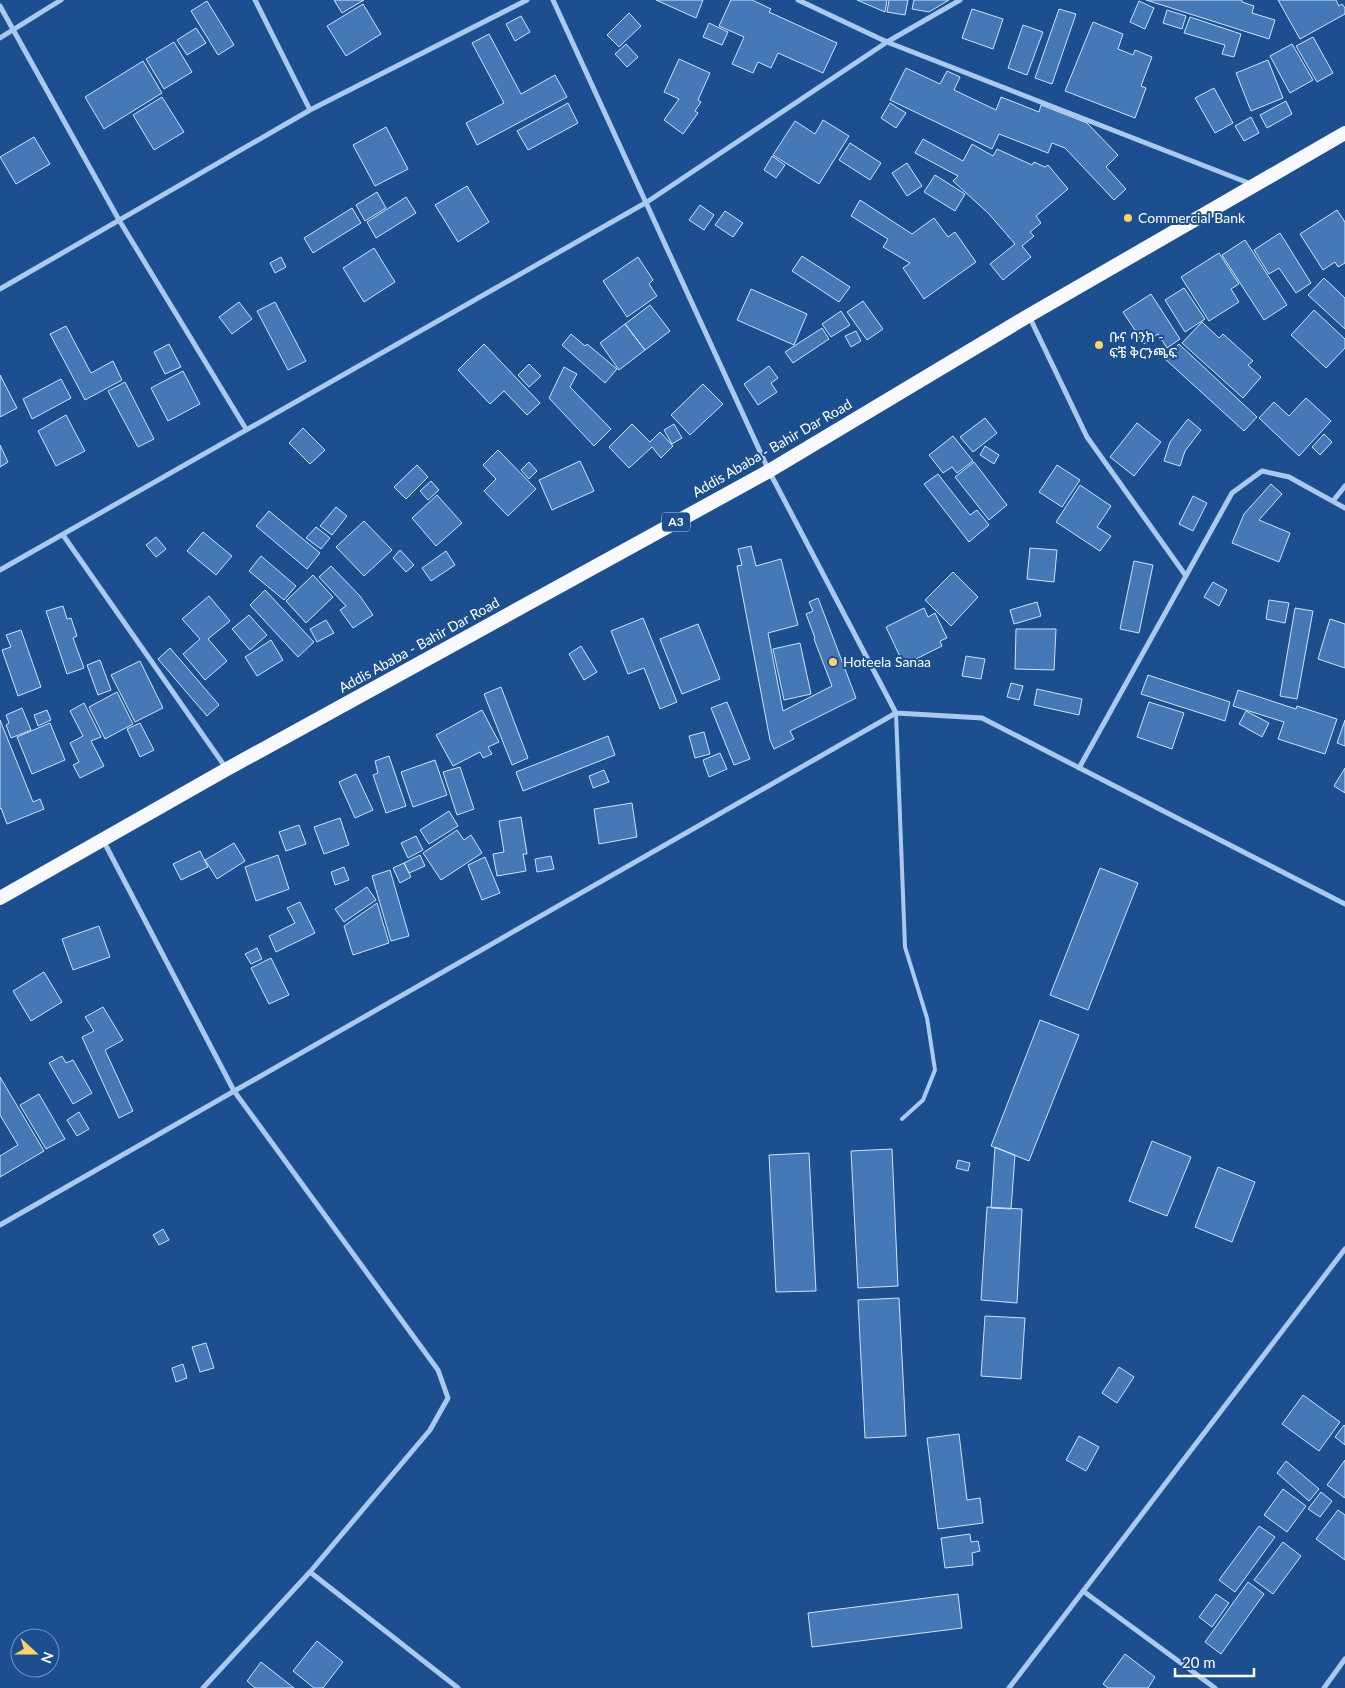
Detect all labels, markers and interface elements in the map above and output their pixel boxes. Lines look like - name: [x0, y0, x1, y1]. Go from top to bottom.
- place label: Commercial Bank: [1138, 209, 1246, 226]
- marker: Commercial Bank: [1122, 212, 1134, 224]
- place label: ቡና ባንክ - ፍቼ ቅርንጫፍ: [1109, 328, 1177, 361]
- marker: ቡና ባንክ - ፍቼ ቅርንጫፍ: [1093, 339, 1105, 351]
- street label: Addis Ababa - Bahir Dar Road: [689, 395, 854, 500]
- road number: A3: [662, 512, 690, 532]
- street label: Addis Ababa - Bahir Dar Road: [335, 593, 502, 696]
- place label: Hoteela Sanaa: [843, 653, 931, 670]
- marker: Hoteela Sanaa: [827, 656, 839, 668]
- north arrow: [10, 1628, 60, 1678]
- scale bar: [1175, 1646, 1254, 1678]
- text: N: [38, 1650, 57, 1666]
- text: 20 m: [1182, 1653, 1216, 1671]

